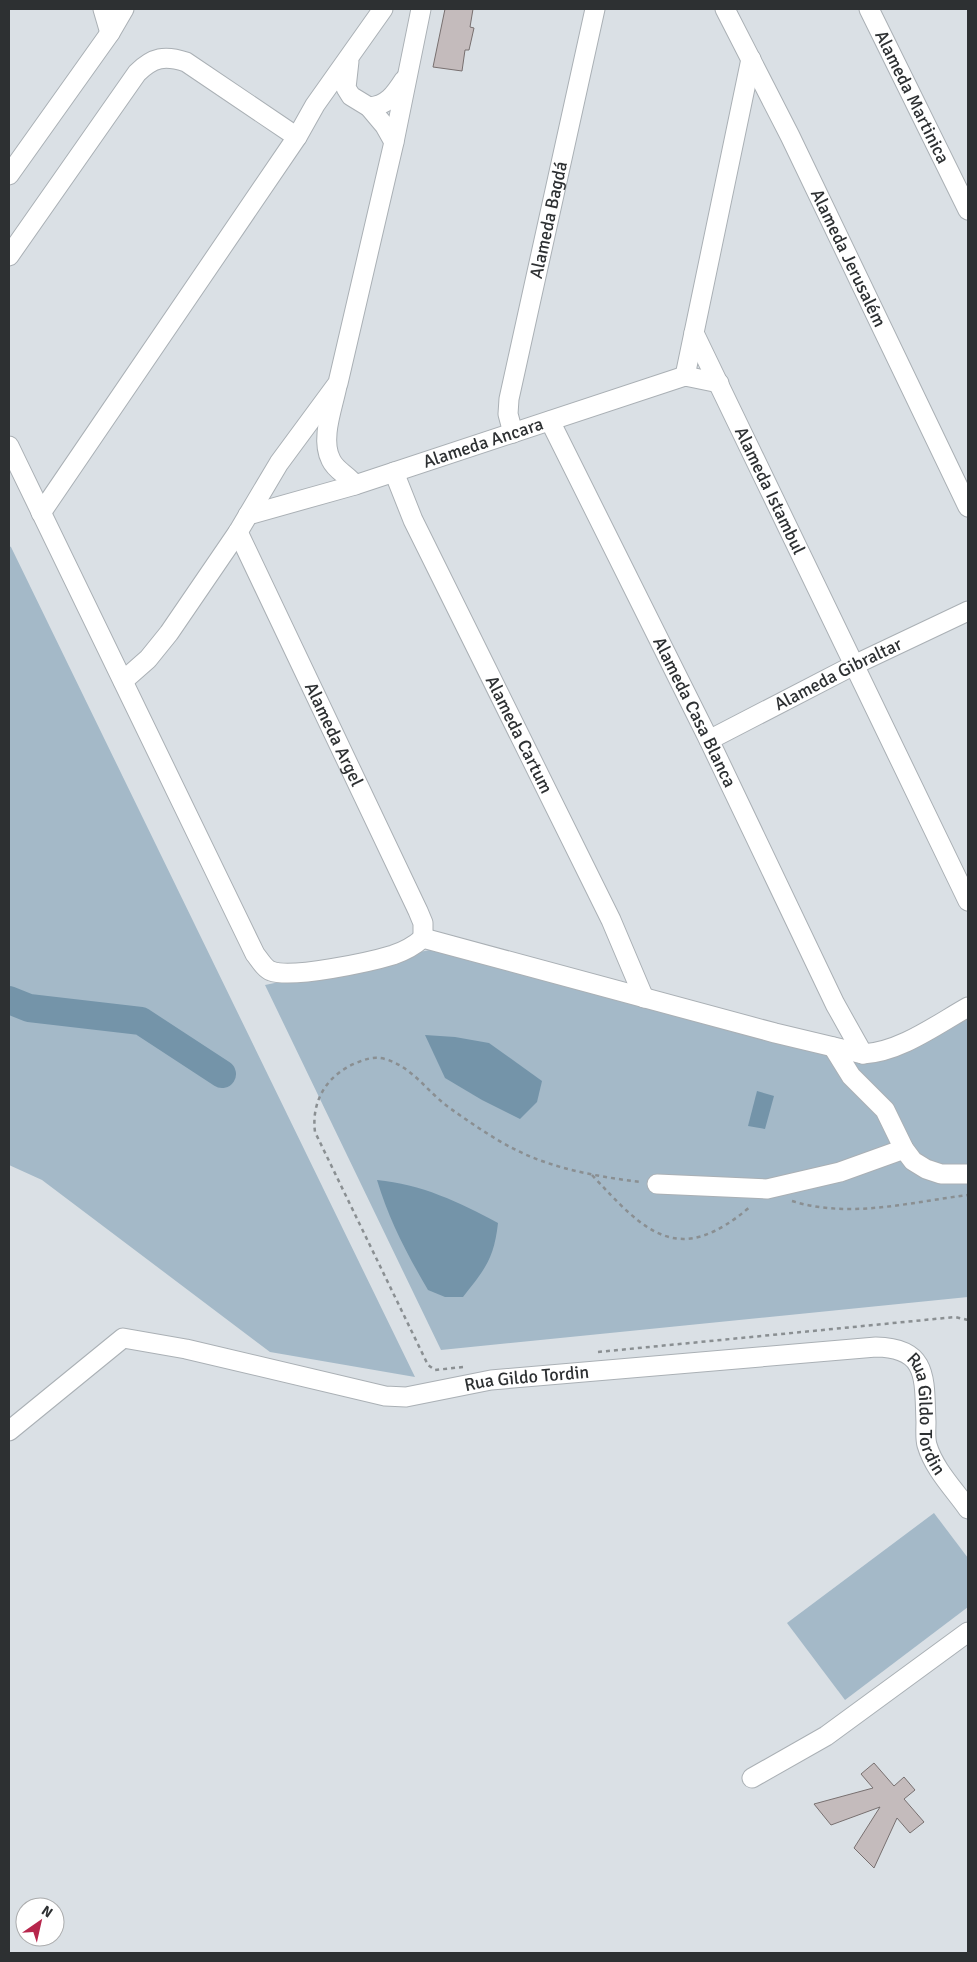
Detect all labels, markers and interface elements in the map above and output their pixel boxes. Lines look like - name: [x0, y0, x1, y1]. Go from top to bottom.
- street label: Alameda Martinica: [870, 27, 954, 167]
- street label: Alameda Bagdá: [525, 159, 572, 281]
- street label: Alameda Jerusalém: [806, 185, 891, 331]
- street label: Alameda Ancara: [420, 413, 546, 473]
- street label: Alameda Istambul: [730, 423, 810, 558]
- street label: Alameda Casa Blanca: [648, 633, 741, 791]
- street label: Alameda Gibraltar: [771, 633, 906, 715]
- street label: Alameda Cartum: [481, 672, 558, 797]
- street label: Alameda Argel: [300, 679, 368, 790]
- street label: Rua Gildo Tordin: [902, 1348, 950, 1479]
- street label: Rua Gildo Tordin: [462, 1361, 590, 1396]
- north arrow: [15, 1897, 65, 1947]
- text: N: [38, 1902, 56, 1921]

